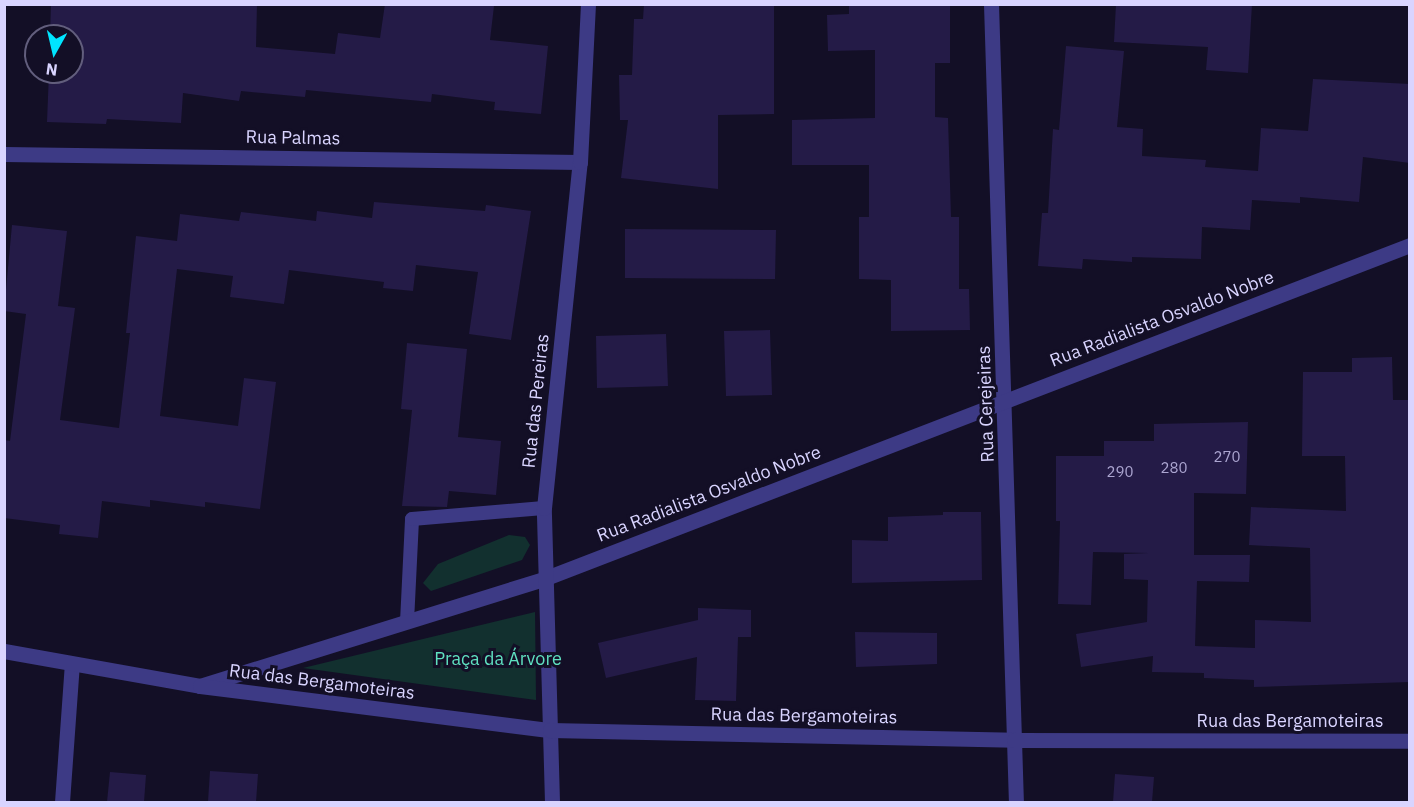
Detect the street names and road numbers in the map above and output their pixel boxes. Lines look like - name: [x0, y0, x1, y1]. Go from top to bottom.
- street label: Rua Palmas: [245, 126, 341, 150]
- street label: Rua Radialista Osvaldo Nobre: [1047, 266, 1277, 372]
- street label: Rua das Pereiras: [518, 333, 554, 469]
- street label: Rua Cerejeiras: [973, 345, 999, 463]
- street label: Rua Radialista Osvaldo Nobre: [594, 441, 824, 547]
- street label: Rua das Bergamoteiras: [228, 660, 416, 704]
- street label: Rua das Bergamoteiras: [710, 704, 898, 728]
- street label: Rua das Bergamoteiras: [1197, 710, 1383, 732]

